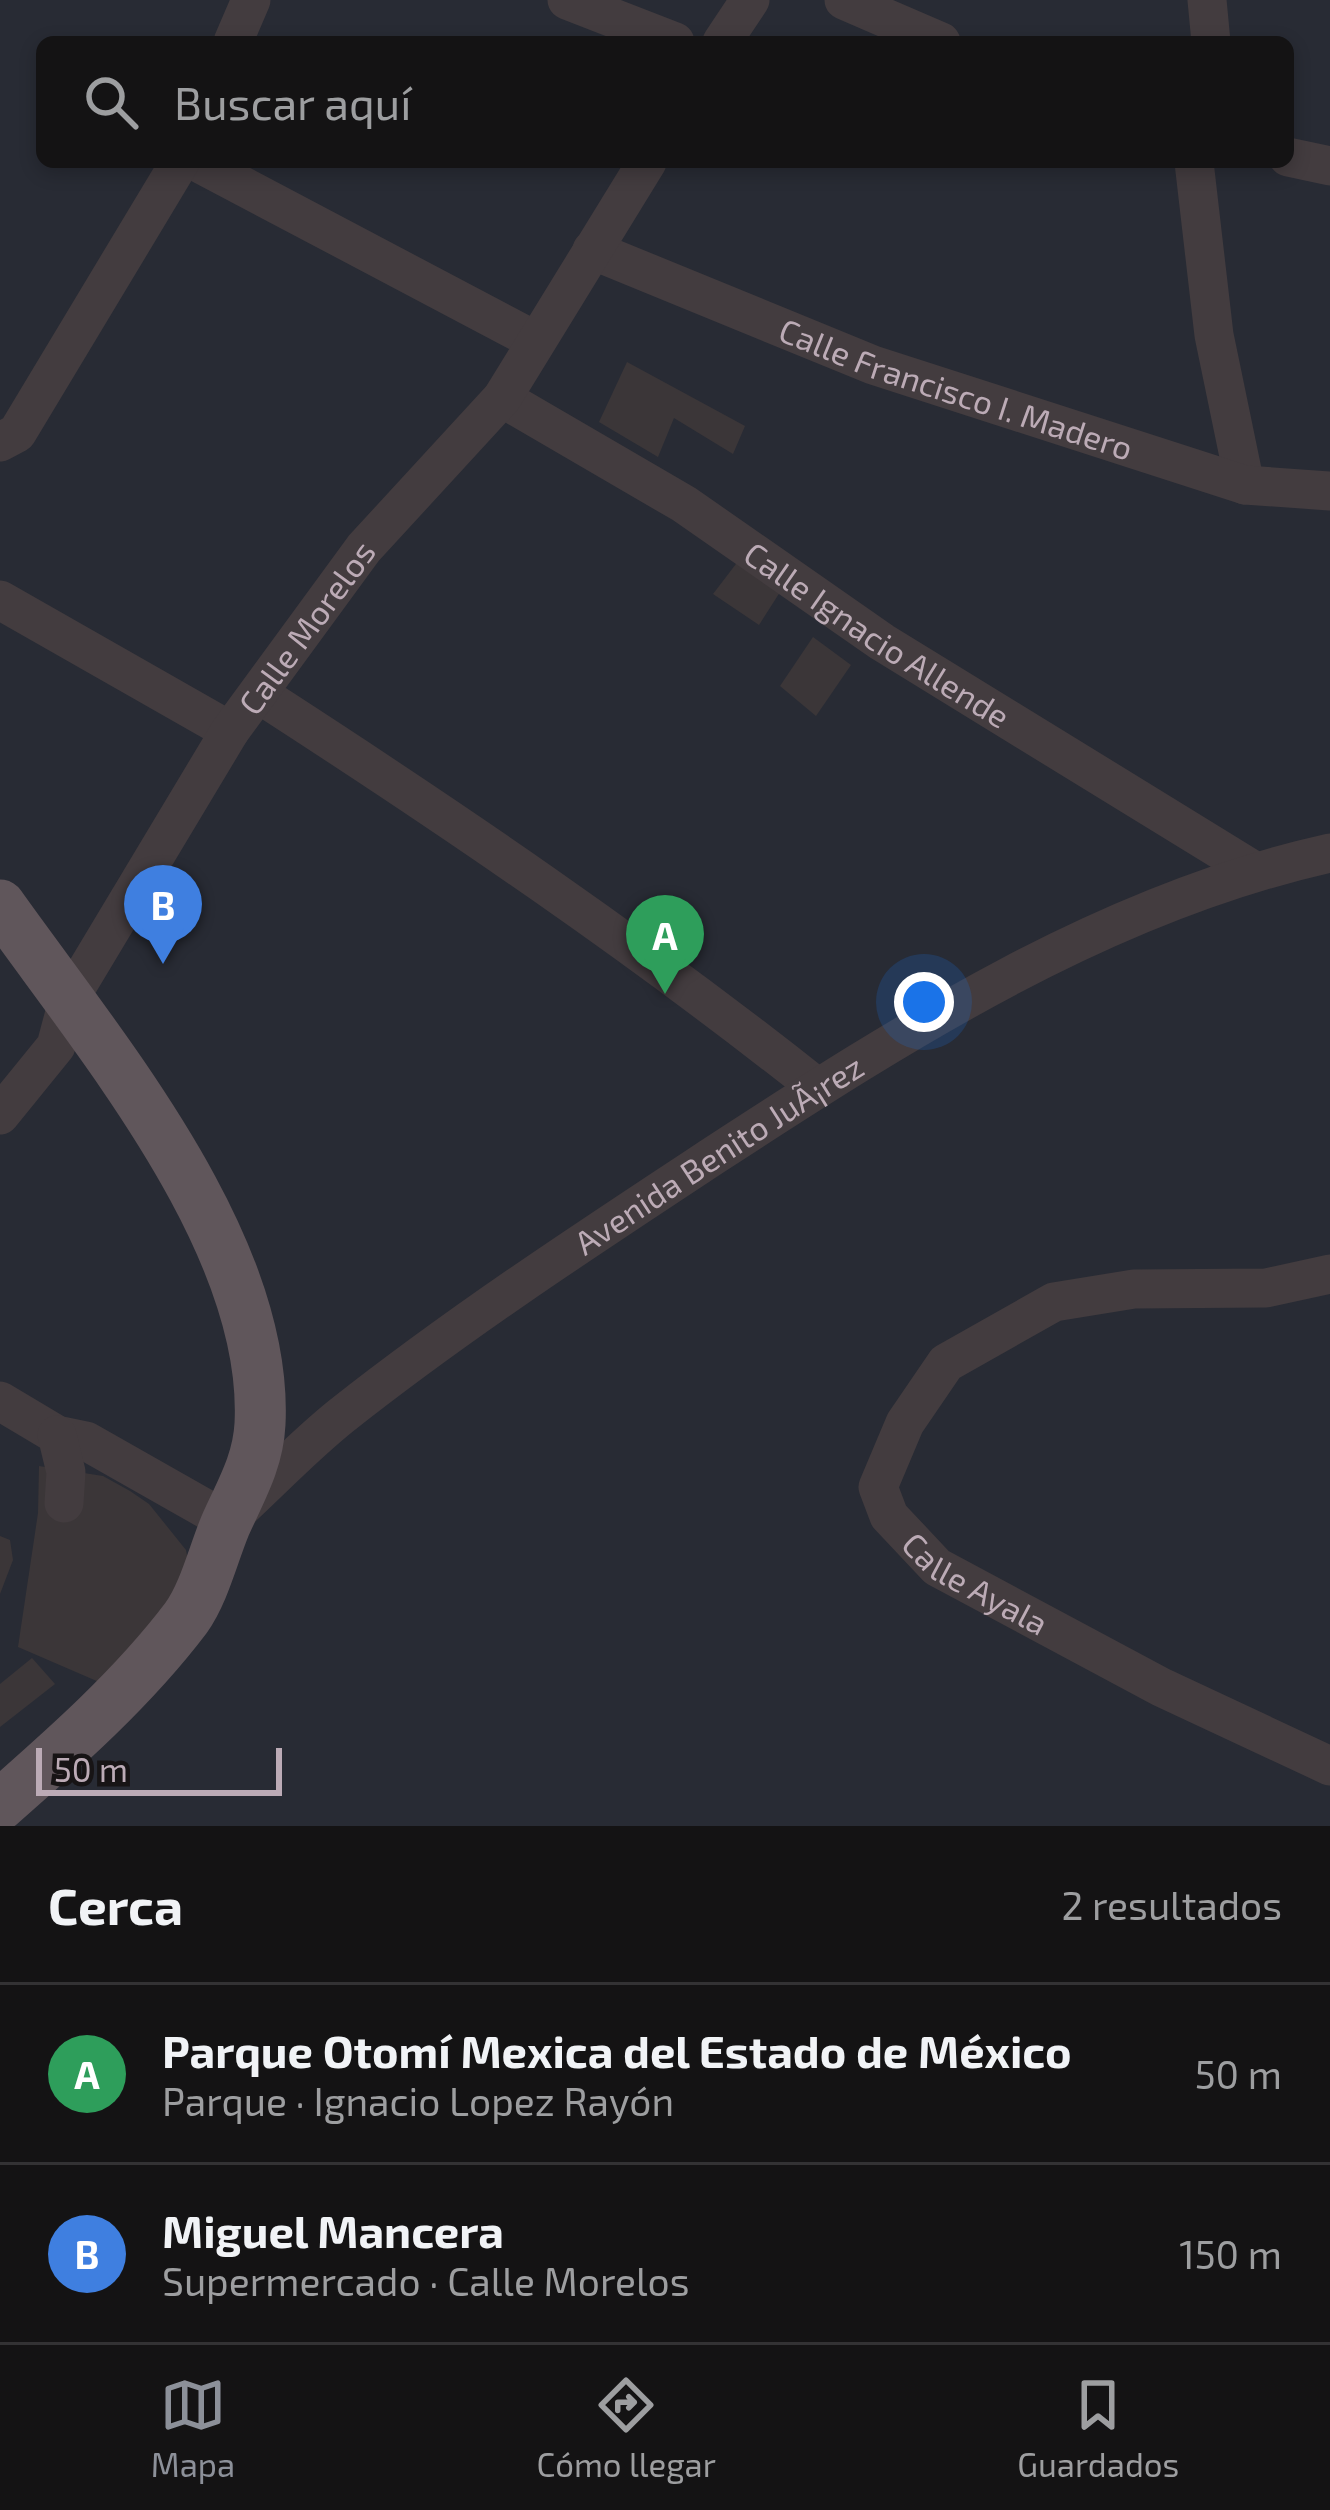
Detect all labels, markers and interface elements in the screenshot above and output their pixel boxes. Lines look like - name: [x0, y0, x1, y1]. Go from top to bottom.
- search box: [36, 36, 1294, 168]
- icon: search: [78, 69, 144, 135]
- text: Buscar aquí: [174, 75, 411, 129]
- street label: Calle Francisco I. Madero: [774, 309, 1138, 468]
- street label: Calle Morelos: [229, 533, 383, 722]
- street label: Calle Ignacio Allende: [737, 533, 1018, 736]
- pin: B: [124, 865, 202, 964]
- pin: A: [626, 895, 704, 994]
- your location: [894, 972, 954, 1032]
- street label: Avenida Benito JuÃ¡rez: [566, 1045, 870, 1262]
- street label: Calle Ayala: [894, 1524, 1055, 1643]
- scale bar: [36, 1742, 282, 1795]
- text: 50 m: [54, 1749, 128, 1789]
- text: Cerca: [48, 1874, 183, 1935]
- text: 2 resultados: [1061, 1881, 1282, 1928]
- text: Parque Otomí Mexica del Estado de México: [162, 2023, 1072, 2077]
- text: A: [74, 2050, 100, 2097]
- text: 50 m: [1195, 2050, 1282, 2097]
- text: Parque · Ignacio Lopez Rayón: [162, 2077, 674, 2124]
- text: Miguel Mancera: [162, 2203, 504, 2257]
- text: B: [75, 2230, 99, 2277]
- text: 150 m: [1179, 2230, 1282, 2277]
- text: Supermercado · Calle Morelos: [162, 2257, 690, 2304]
- tab: Mapa: [151, 2372, 235, 2484]
- tab: Cómo llegar: [536, 2372, 716, 2484]
- tab: Guardados: [1017, 2372, 1179, 2484]

